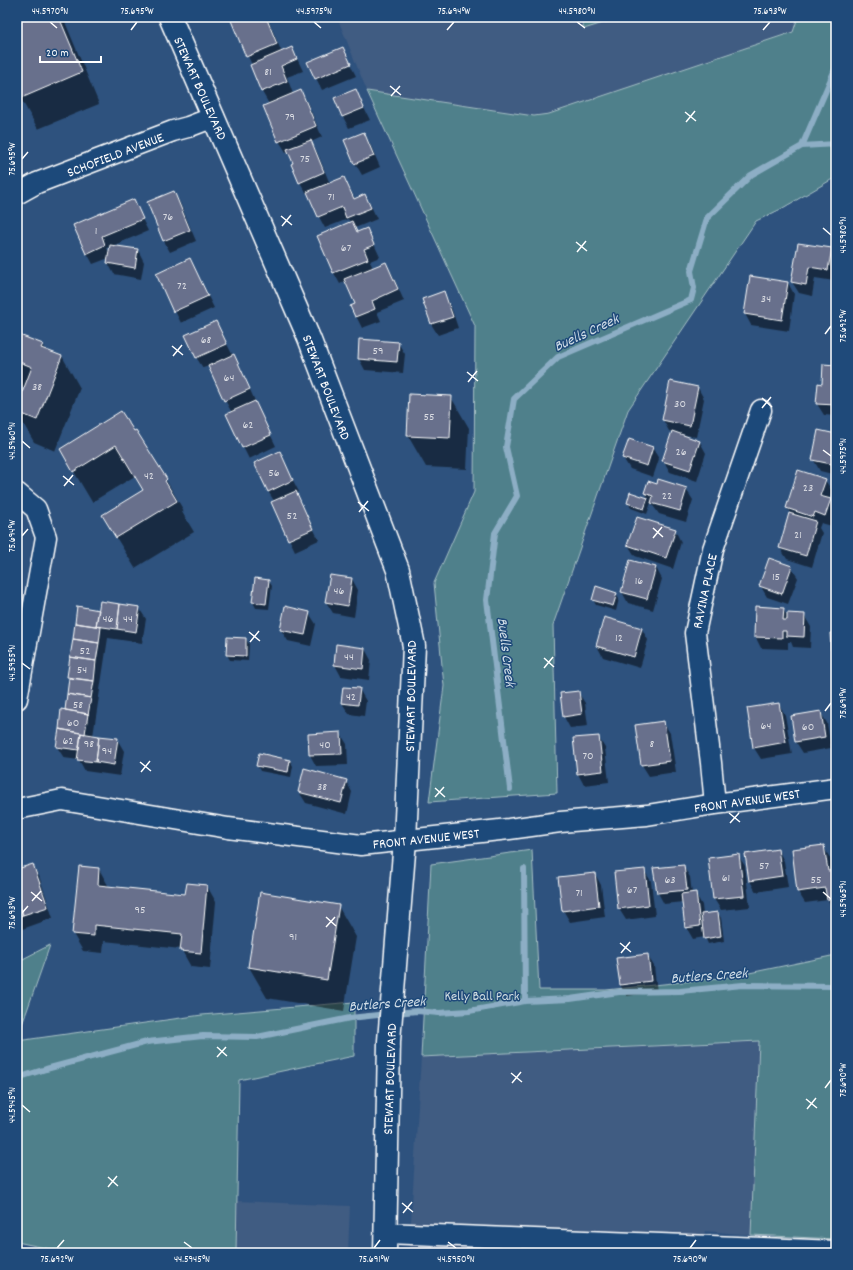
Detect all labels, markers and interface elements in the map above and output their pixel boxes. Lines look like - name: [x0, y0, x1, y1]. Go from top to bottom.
- text: 44.5970°N: [32, 5, 68, 19]
- text: 75.695°W: [120, 5, 154, 19]
- text: 44.5975°N: [296, 5, 332, 19]
- text: 75.694°W: [438, 5, 471, 19]
- text: 44.5980°N: [559, 5, 595, 19]
- text: 75.693°W: [754, 5, 787, 19]
- street label: STEWART BOULEVARD: [167, 34, 231, 144]
- scale bar: [40, 38, 101, 64]
- text: 20 m: [46, 45, 69, 62]
- house number: 81: [264, 64, 272, 81]
- house number: 79: [285, 109, 295, 126]
- street label: SCHOFIELD AVENUE: [64, 128, 168, 184]
- text: 75.695°W: [6, 142, 20, 176]
- house number: 75: [300, 151, 310, 168]
- house number: 71: [327, 189, 335, 206]
- house number: 76: [163, 209, 173, 226]
- text: 44.5980°N: [837, 217, 851, 253]
- house number: 1: [95, 223, 97, 240]
- house number: 67: [341, 240, 352, 257]
- house number: 72: [177, 278, 187, 295]
- house number: 34: [761, 291, 771, 308]
- water label: Buells Creek: [551, 308, 625, 358]
- text: 75.692°W: [837, 309, 851, 342]
- house number: 68: [201, 332, 212, 349]
- street label: STEWART BOULEVARD: [296, 332, 354, 443]
- house number: 59: [372, 343, 384, 360]
- house number: 64: [224, 370, 234, 387]
- house number: 38: [32, 379, 42, 396]
- house number: 30: [674, 396, 686, 413]
- house number: 55: [423, 409, 435, 426]
- house number: 62: [242, 417, 254, 434]
- text: 44.5960°N: [6, 422, 20, 460]
- text: 44.5975°N: [837, 438, 851, 474]
- house number: 26: [675, 444, 687, 461]
- house number: 56: [268, 465, 280, 482]
- house number: 42: [144, 468, 154, 485]
- house number: 23: [803, 480, 813, 497]
- house number: 22: [662, 488, 672, 505]
- house number: 52: [287, 508, 297, 525]
- text: 75.694°W: [6, 519, 20, 552]
- house number: 21: [794, 527, 802, 544]
- street label: RAVINA PLACE: [688, 551, 724, 631]
- house number: 15: [772, 569, 780, 586]
- house number: 16: [635, 573, 643, 590]
- house number: 46: [334, 583, 345, 600]
- house number: 46: [103, 611, 114, 628]
- house number: 44: [123, 611, 133, 628]
- water label: Buells Creek: [490, 616, 520, 690]
- house number: 12: [615, 630, 623, 647]
- street label: STEWART BOULEVARD: [401, 640, 423, 752]
- house number: 52: [80, 643, 90, 660]
- text: 44.5955°N: [6, 645, 20, 681]
- house number: 44: [344, 649, 354, 666]
- house number: 54: [77, 662, 87, 679]
- text: 75.691°W: [837, 687, 851, 718]
- house number: 42: [346, 689, 356, 706]
- house number: 58: [73, 697, 83, 714]
- house number: 60: [67, 715, 79, 732]
- house number: 64: [761, 718, 771, 735]
- house number: 60: [802, 719, 814, 736]
- house number: 62: [62, 733, 74, 750]
- house number: 98: [84, 736, 94, 753]
- house number: 8: [650, 736, 655, 753]
- house number: 40: [319, 737, 331, 754]
- house number: 94: [102, 743, 112, 760]
- house number: 70: [582, 748, 594, 765]
- house number: 38: [317, 779, 327, 796]
- street label: FRONT AVENUE WEST: [693, 785, 802, 819]
- street label: FRONT AVENUE WEST: [372, 824, 481, 856]
- house number: 57: [759, 858, 769, 875]
- house number: 61: [722, 870, 730, 887]
- house number: 63: [664, 872, 676, 889]
- house number: 55: [810, 872, 822, 889]
- text: 44.5965°N: [837, 881, 851, 917]
- house number: 67: [627, 882, 638, 899]
- house number: 71: [575, 885, 583, 902]
- text: 75.693°W: [6, 896, 20, 930]
- house number: 95: [134, 902, 146, 919]
- house number: 91: [289, 929, 297, 946]
- water label: Butlers Creek: [670, 963, 750, 991]
- park label: Kelly Ball Park: [444, 987, 520, 1007]
- water label: Butlers Creek: [348, 991, 428, 1019]
- street label: STEWART BOULEVARD: [379, 1023, 403, 1135]
- text: 75.690°W: [837, 1063, 851, 1097]
- text: 44.5945°N: [6, 1087, 20, 1123]
- text: 75.692°W: [41, 1253, 74, 1267]
- text: 44.5945°N: [174, 1253, 210, 1267]
- text: 75.691°W: [359, 1253, 390, 1267]
- text: 44.5950°N: [437, 1253, 475, 1267]
- text: 75.690°W: [673, 1253, 707, 1267]

